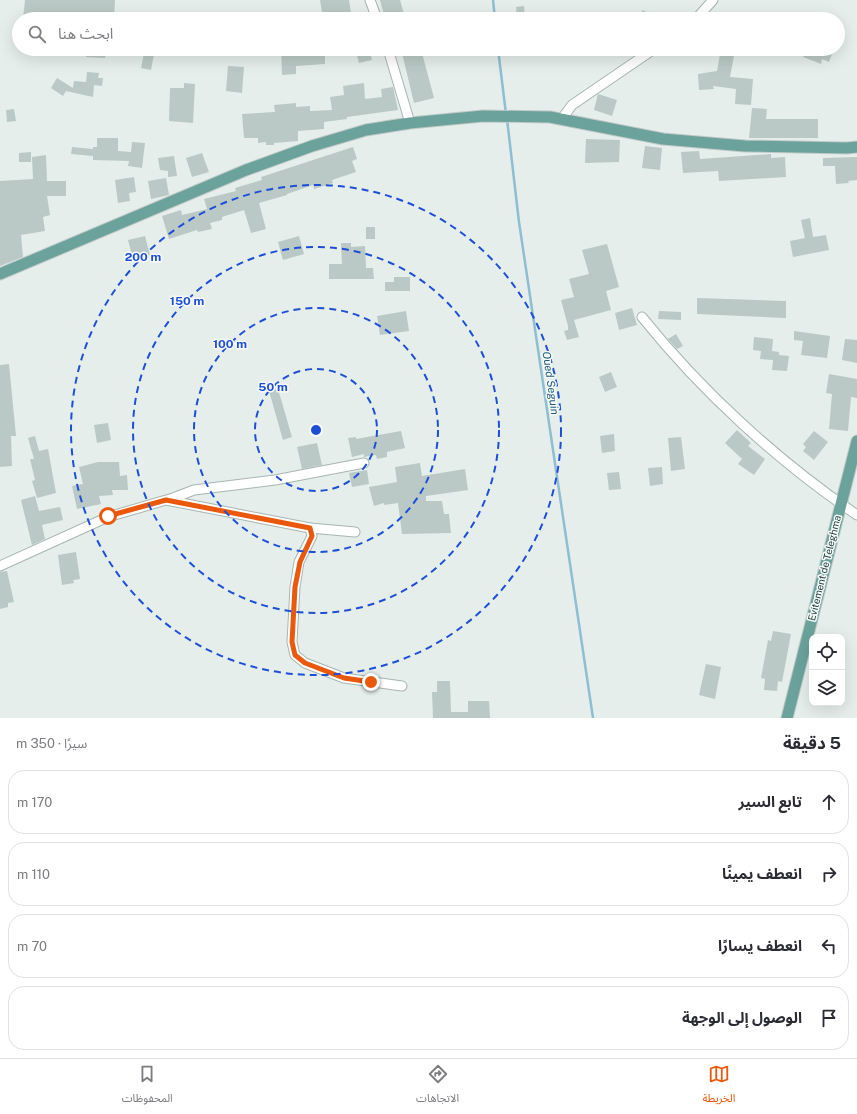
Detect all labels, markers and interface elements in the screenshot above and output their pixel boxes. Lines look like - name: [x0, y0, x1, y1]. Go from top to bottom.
- search box: [12, 12, 845, 56]
- icon: search: [26, 23, 48, 45]
- text: ابحث هنا: [58, 25, 113, 42]
- text: 200 m: [125, 250, 161, 264]
- text: 150 m: [170, 294, 204, 308]
- text: 100 m: [213, 337, 247, 351]
- water label: Oued Seguin: [541, 351, 561, 415]
- text: 50 m: [258, 380, 288, 394]
- centre of rings: [309, 423, 323, 437]
- route start: [99, 507, 117, 525]
- street label: Evitement de Teleghma: [805, 514, 843, 622]
- map controls: [809, 634, 845, 706]
- button: locate: [809, 634, 845, 670]
- button: layers: [809, 670, 845, 706]
- route end: [362, 673, 380, 691]
- text: 5 دقيقة: [783, 733, 841, 753]
- text: سيرًا · 350 m: [16, 736, 87, 751]
- icon: ahead: [818, 791, 840, 813]
- text: تابع السير: [738, 793, 802, 810]
- text: 170 m: [17, 795, 52, 810]
- icon: right: [818, 863, 840, 885]
- text: انعطف يمينًا: [722, 865, 802, 882]
- text: 110 m: [17, 867, 50, 882]
- icon: left: [818, 935, 840, 957]
- text: انعطف يسارًا: [718, 937, 802, 954]
- text: 70 m: [17, 939, 47, 954]
- icon: arrive: [818, 1007, 840, 1029]
- text: الوصول إلى الوجهة: [682, 1009, 802, 1026]
- tab: المحفوظات: [122, 1063, 173, 1110]
- tab: الاتجاهات: [416, 1063, 459, 1110]
- tab: الخريطة: [702, 1063, 735, 1110]

